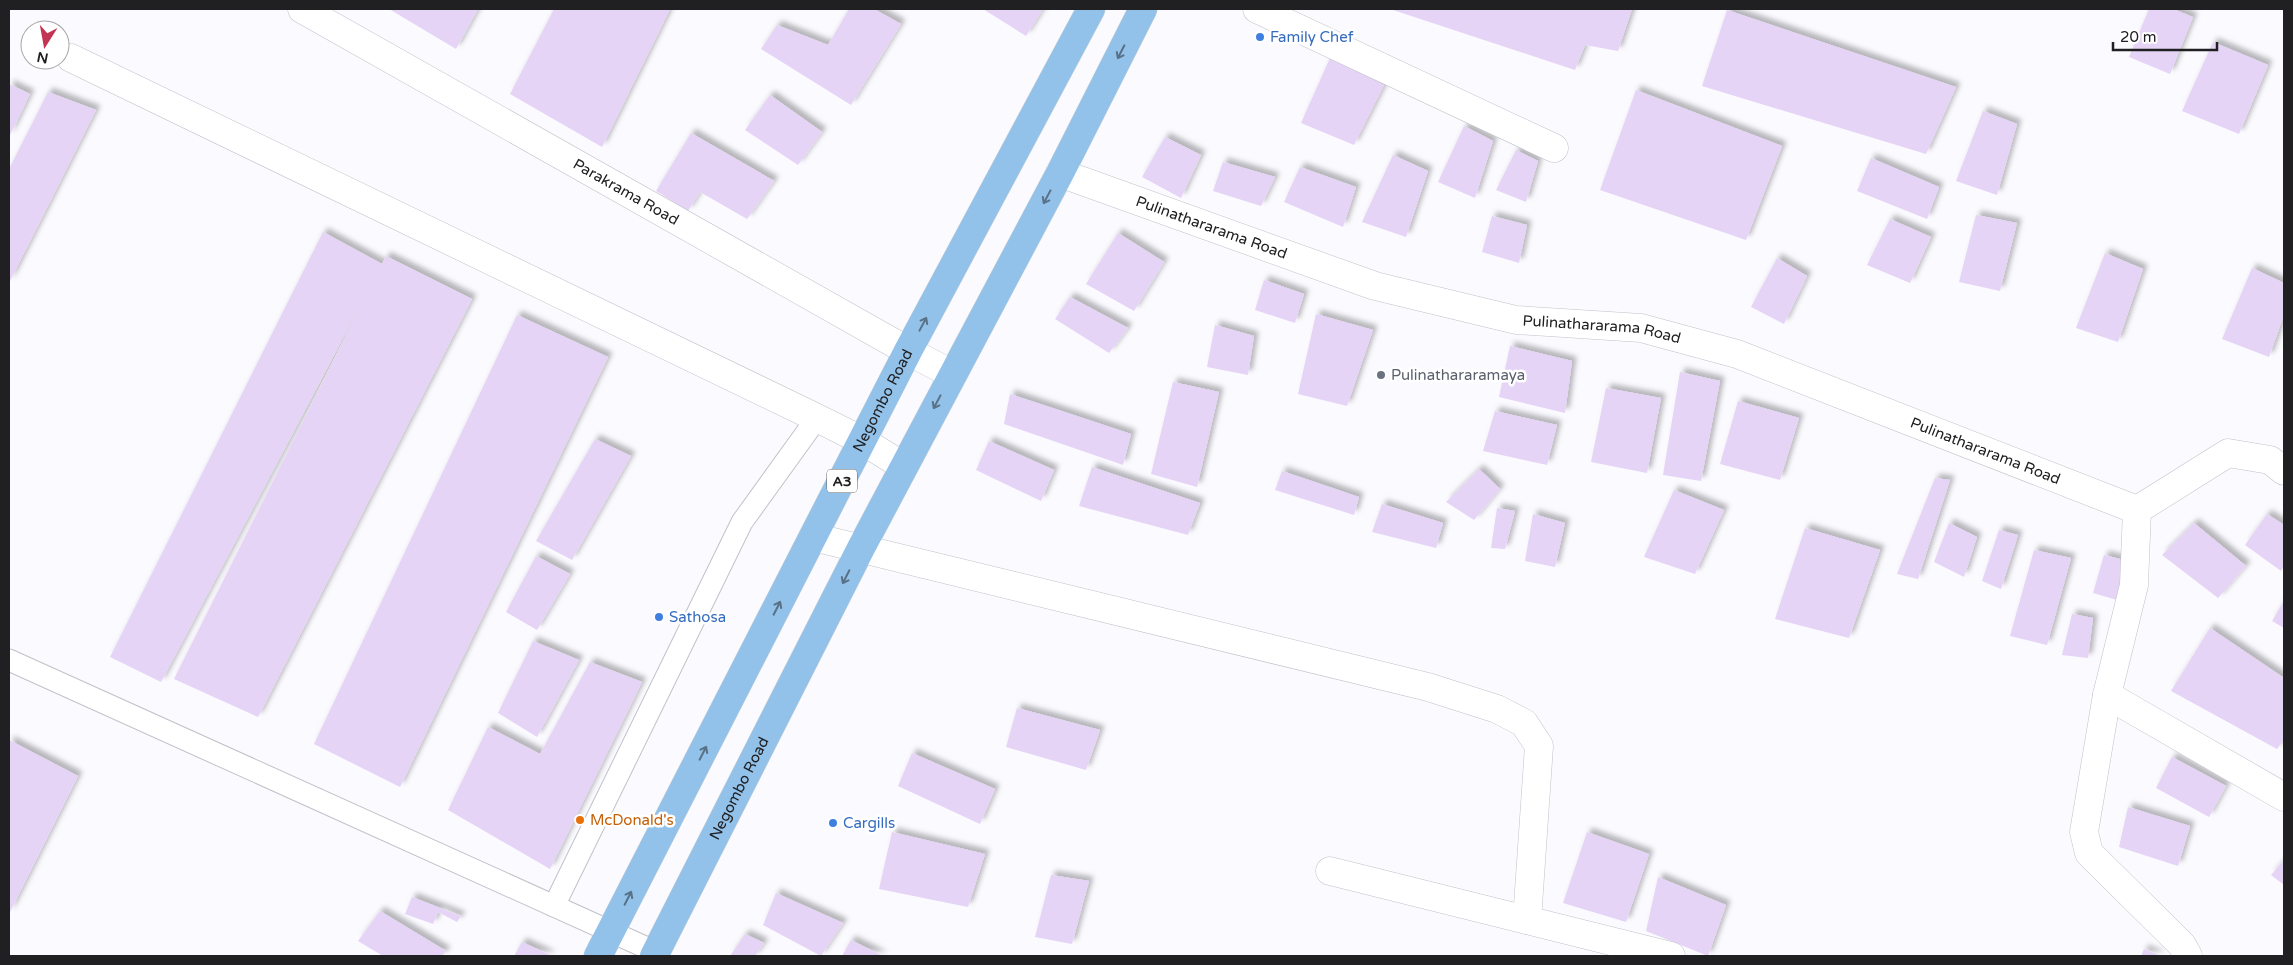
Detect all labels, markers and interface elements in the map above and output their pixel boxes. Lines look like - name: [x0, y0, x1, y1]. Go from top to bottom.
- north arrow: [20, 20, 70, 70]
- scale bar: [2113, 20, 2217, 52]
- place label: Family Chef: [1270, 28, 1354, 46]
- text: 20 m: [2120, 28, 2157, 46]
- marker: Family Chef: [1254, 31, 1266, 43]
- one-way arrow: [1116, 44, 1125, 59]
- text: N: [35, 48, 50, 67]
- street label: Parakrama Road: [570, 155, 682, 229]
- one-way arrow: [1042, 189, 1052, 204]
- street label: Pulinathararama Road: [1133, 192, 1290, 263]
- street label: Pulinathararama Road: [1522, 311, 1683, 347]
- one-way arrow: [918, 316, 928, 331]
- street label: Negombo Road: [849, 346, 916, 455]
- place label: Pulinathararamaya: [1391, 366, 1525, 384]
- marker: Pulinathararamaya: [1375, 369, 1387, 381]
- one-way arrow: [932, 394, 941, 409]
- street label: Pulinathararama Road: [1908, 413, 2063, 488]
- road number: A3: [827, 470, 857, 492]
- one-way arrow: [841, 569, 850, 584]
- one-way arrow: [772, 601, 782, 616]
- place label: Sathosa: [669, 608, 726, 626]
- marker: Sathosa: [653, 611, 665, 623]
- street label: Negombo Road: [705, 734, 773, 843]
- one-way arrow: [699, 746, 708, 761]
- place label: McDonald's: [590, 811, 674, 829]
- marker: McDonald's: [574, 814, 586, 826]
- place label: Cargills: [843, 814, 895, 832]
- marker: Cargills: [827, 817, 839, 829]
- one-way arrow: [623, 890, 633, 905]

